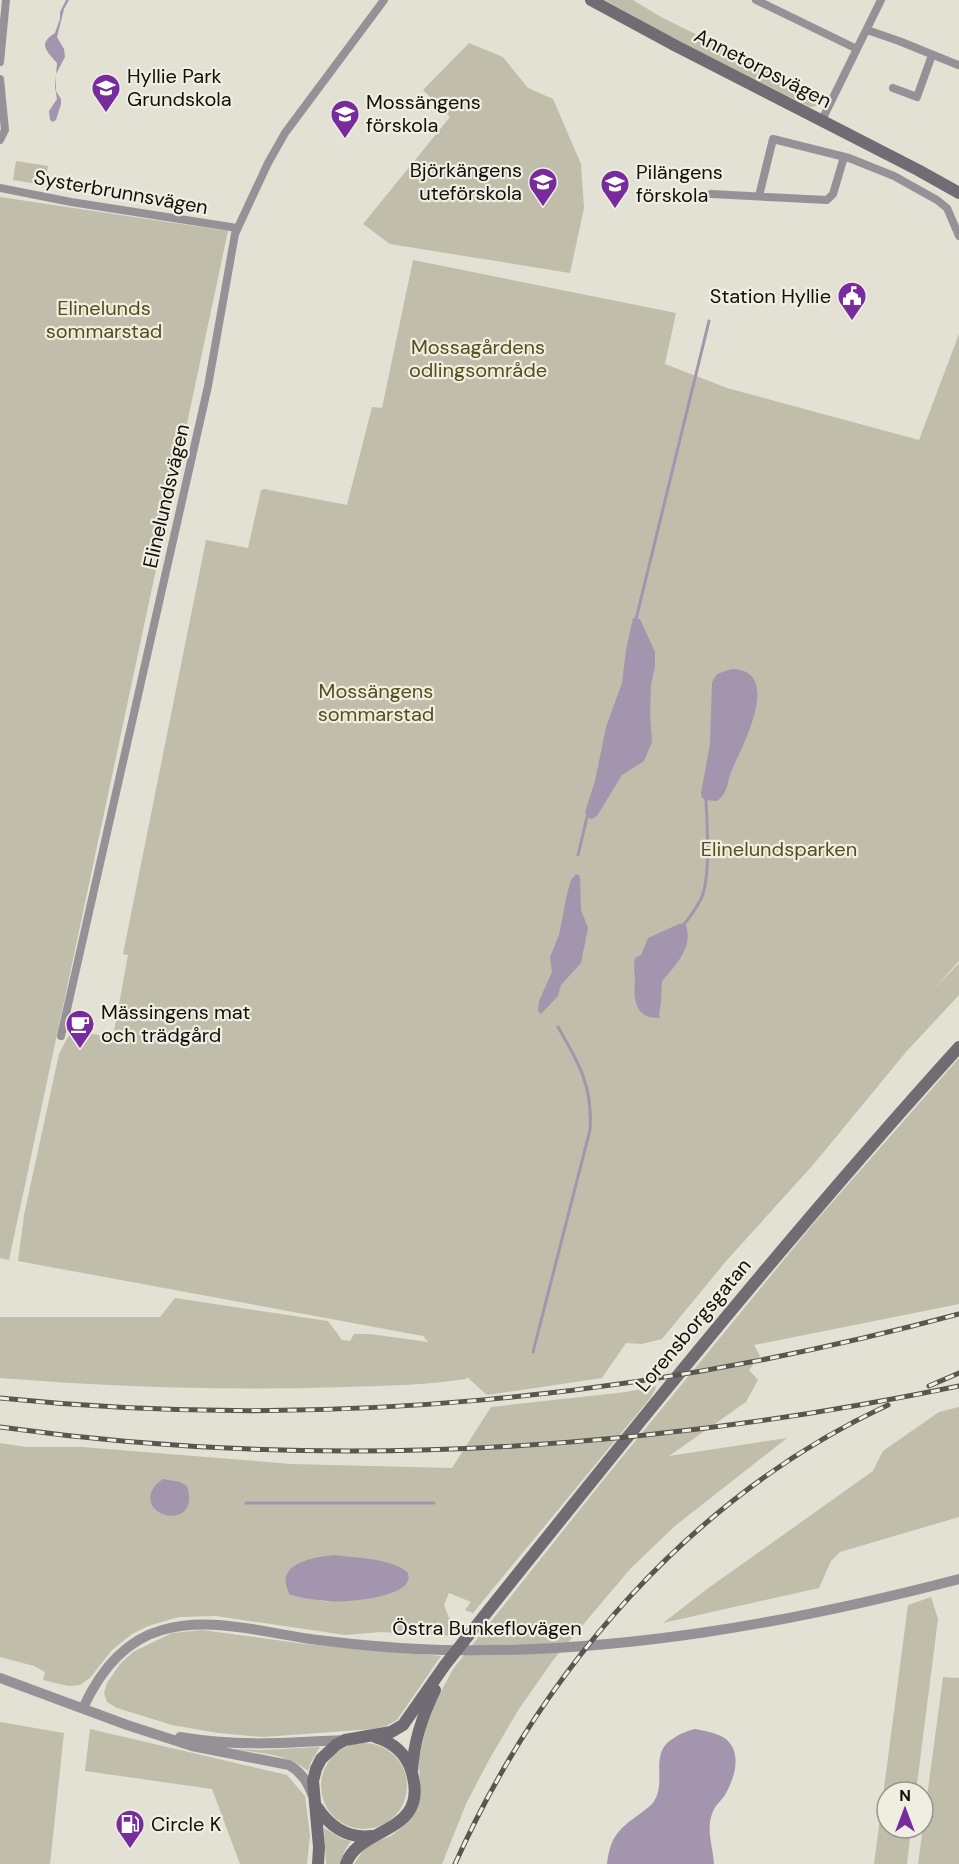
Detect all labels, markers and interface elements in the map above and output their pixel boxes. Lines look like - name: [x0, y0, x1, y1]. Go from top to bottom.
- street label: Annetorpsvägen: [690, 22, 836, 114]
- place label: Hyllie Park Grundskola: [127, 63, 232, 112]
- school or university icon: Hyllie Park Grundskola: [90, 72, 122, 114]
- place label: Mossängens förskola: [366, 89, 481, 138]
- school or university icon: Mossängens förskola: [329, 98, 361, 140]
- place label: Björkängens uteförskola: [410, 157, 522, 206]
- place label: Pilängens förskola: [636, 159, 723, 208]
- street label: Systerbrunnsvägen: [32, 164, 210, 220]
- school or university icon: Björkängens uteförskola: [527, 166, 559, 208]
- school or university icon: Pilängens förskola: [599, 168, 631, 210]
- public building icon: Station Hyllie: [836, 280, 868, 322]
- place label: Station Hyllie: [710, 283, 831, 309]
- park label: Elinelunds sommarstad: [46, 295, 162, 344]
- park label: Mossagårdens odlingsområde: [409, 334, 547, 383]
- street label: Elinelundsvägen: [137, 421, 195, 571]
- park label: Mossängens sommarstad: [318, 678, 434, 727]
- park label: Elinelundsparken: [701, 836, 857, 862]
- place label: Mässingens mat och trädgård: [101, 999, 250, 1048]
- cafe icon: Mässingens mat och trädgård: [64, 1008, 96, 1050]
- street label: Lorensborgsgatan: [629, 1253, 757, 1397]
- street label: Östra Bunkeflovägen: [392, 1615, 582, 1641]
- north arrow: [875, 1780, 935, 1840]
- text: N: [899, 1785, 911, 1806]
- fuel station icon: Circle K: [114, 1808, 146, 1850]
- place label: Circle K: [151, 1811, 222, 1837]

